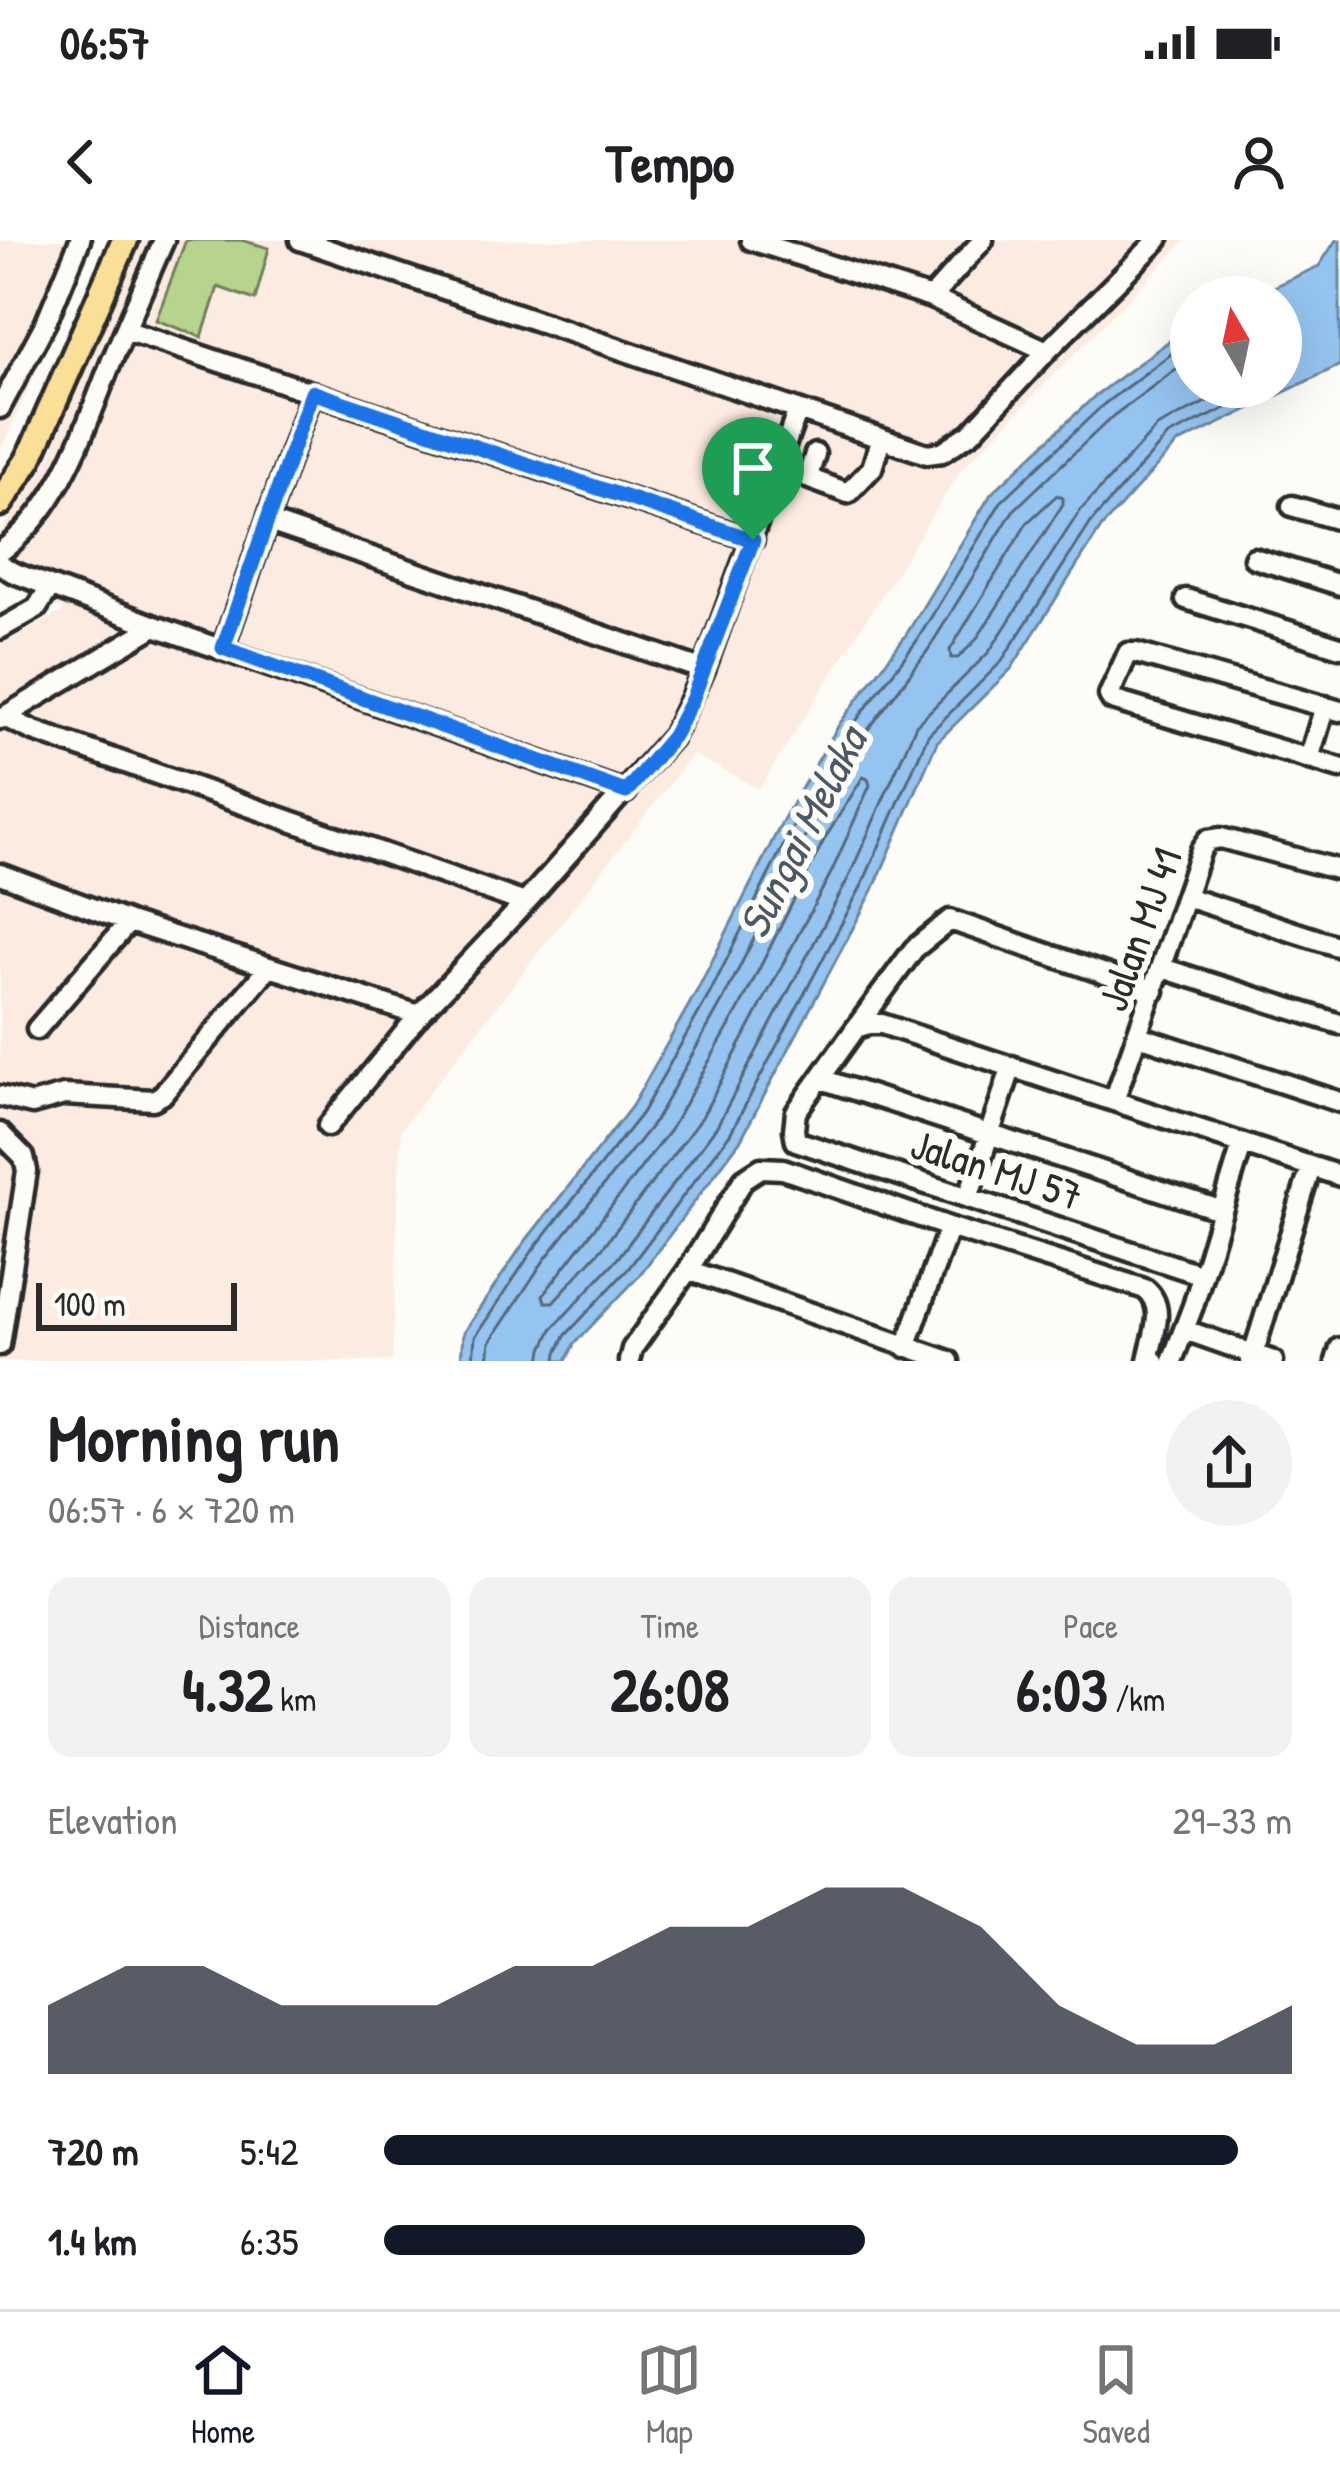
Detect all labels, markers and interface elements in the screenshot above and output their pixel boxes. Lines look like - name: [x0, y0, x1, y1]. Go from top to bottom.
- text: 06:57: [60, 12, 150, 73]
- text: Tempo: [606, 126, 734, 199]
- icon: back: [48, 129, 114, 195]
- icon: person: [1226, 129, 1292, 195]
- north arrow: [1170, 276, 1302, 408]
- map controls: [1170, 276, 1302, 408]
- pin: [702, 417, 804, 540]
- icon: arrive: [720, 435, 786, 501]
- water label: Sungai Melaka: [722, 713, 883, 948]
- street label: Jalan MJ 41: [1083, 840, 1195, 1018]
- street label: Jalan MJ 57: [904, 1115, 1090, 1223]
- scale bar: [36, 1277, 237, 1330]
- text: 100 m: [54, 1282, 126, 1326]
- text: Morning run: [48, 1392, 340, 1482]
- button: share: [1166, 1400, 1292, 1526]
- text: 06:57 · 6 × 720 m: [48, 1482, 295, 1535]
- text: Distance: [199, 1604, 300, 1648]
- text: Time: [641, 1604, 699, 1648]
- text: Pace: [1063, 1604, 1118, 1648]
- text: 4.32: [182, 1648, 273, 1730]
- text: 26:08: [611, 1648, 729, 1730]
- text: 6:03: [1016, 1648, 1108, 1730]
- text: km: [273, 1677, 316, 1721]
- text: /km: [1108, 1677, 1165, 1721]
- text: Elevation: [48, 1793, 178, 1846]
- text: 29–33 m: [1173, 1793, 1292, 1846]
- text: 720 m: [48, 2124, 139, 2177]
- text: 5:42: [240, 2124, 298, 2177]
- text: 1.4 km: [48, 2214, 137, 2267]
- text: 6:35: [240, 2214, 299, 2267]
- tab: Home: [190, 2337, 256, 2453]
- tab: Map: [636, 2337, 702, 2453]
- tab: Saved: [1083, 2337, 1150, 2453]

